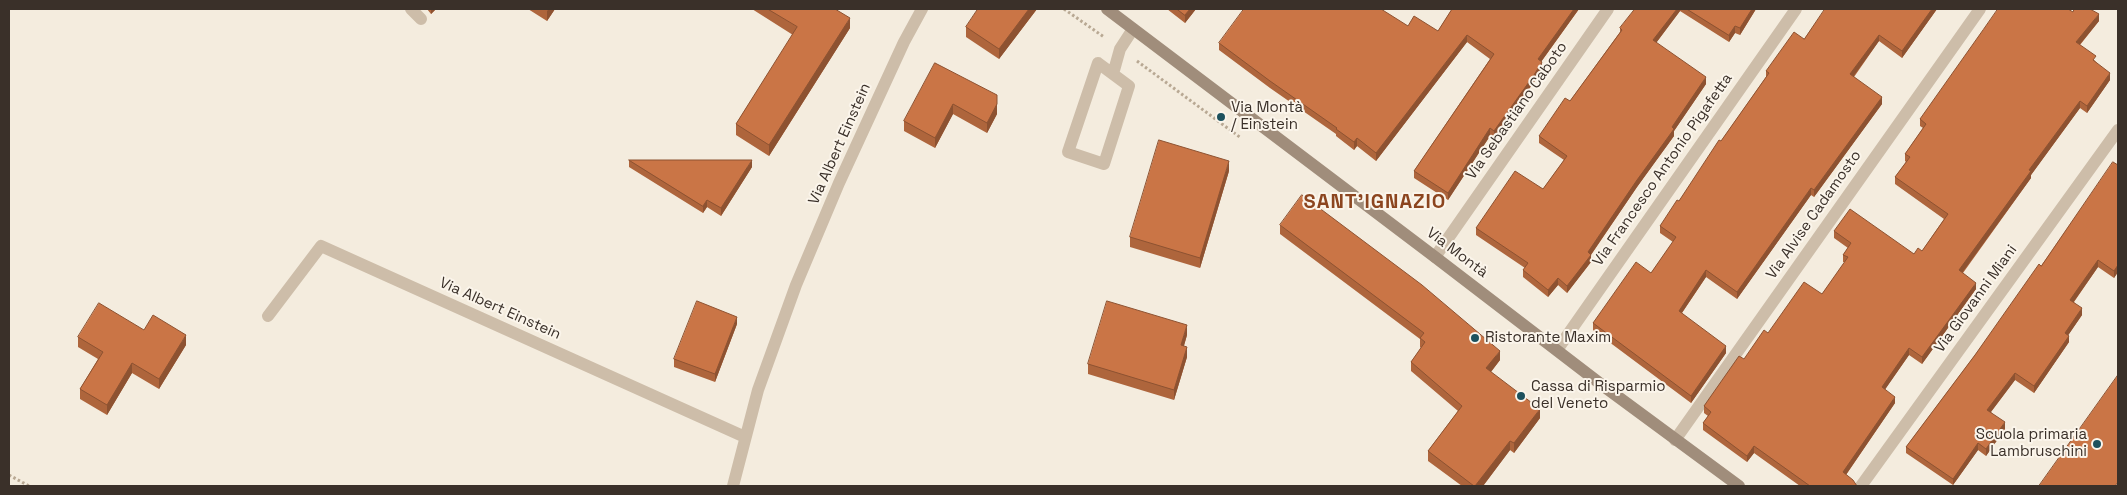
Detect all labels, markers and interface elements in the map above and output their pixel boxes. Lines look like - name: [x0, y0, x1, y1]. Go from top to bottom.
- street label: Via Sebastiano Caboto: [1463, 39, 1571, 183]
- street label: Via Francesco Antonio Pigafetta: [1589, 70, 1737, 270]
- street label: Via Albert Einstein: [805, 81, 875, 207]
- place label: Via Montà / Einstein: [1231, 99, 1303, 134]
- marker: Via Montà / Einstein: [1215, 111, 1227, 123]
- street label: Via Alvise Cadamosto: [1763, 147, 1865, 283]
- district label: SANT'IGNAZIO: [1302, 191, 1448, 215]
- street label: Via Montà: [1423, 224, 1491, 282]
- street label: Via Giovanni Miani: [1931, 242, 2021, 356]
- street label: Via Albert Einstein: [437, 274, 563, 344]
- place label: Ristorante Maxim: [1485, 329, 1611, 347]
- marker: Ristorante Maxim: [1469, 332, 1481, 344]
- place label: Cassa di Risparmio del Veneto: [1531, 378, 1665, 413]
- marker: Cassa di Risparmio del Veneto: [1515, 390, 1527, 402]
- place label: Scuola primaria Lambruschini: [1976, 426, 2087, 461]
- marker: Scuola primaria Lambruschini: [2091, 438, 2103, 450]

